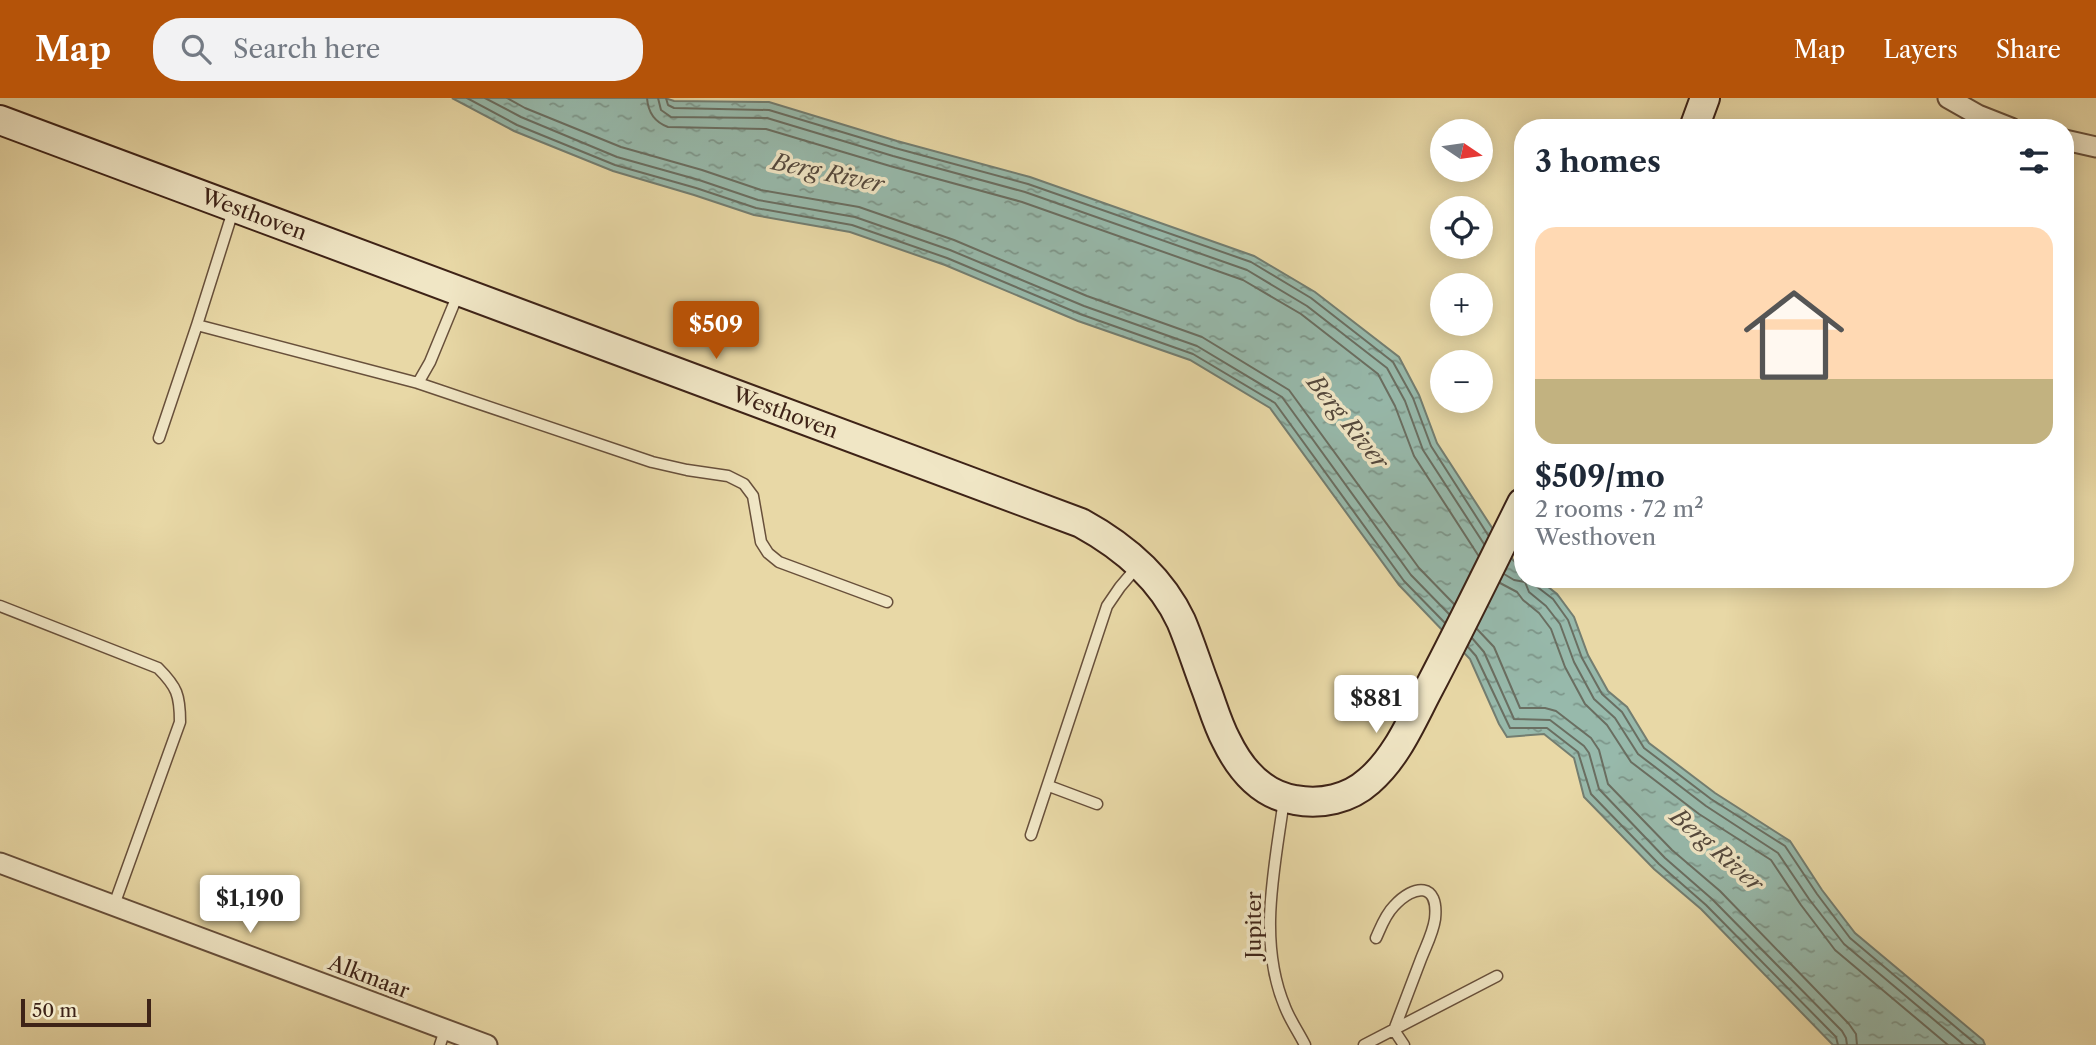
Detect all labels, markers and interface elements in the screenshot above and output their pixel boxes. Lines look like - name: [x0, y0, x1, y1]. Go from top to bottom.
- search box: [153, 18, 643, 81]
- text: Map: [35, 29, 111, 70]
- icon: search: [177, 30, 215, 68]
- text: Search here: [233, 33, 380, 65]
- text: Map: [1794, 35, 1845, 64]
- text: Layers: [1883, 35, 1958, 64]
- text: Share: [1996, 35, 2061, 64]
- north arrow: [1430, 119, 1493, 182]
- map controls: [1430, 119, 1493, 413]
- icon: filters: [2015, 142, 2053, 180]
- text: 3 homes: [1535, 143, 1661, 180]
- water label: Berg River: [768, 147, 888, 199]
- street label: Westhoven: [197, 183, 310, 245]
- button: locate: [1430, 196, 1493, 259]
- icon: home: [1731, 272, 1857, 398]
- button: +: [1430, 273, 1493, 336]
- pin: $509: [675, 302, 757, 361]
- text: $509: [689, 310, 743, 338]
- button: −: [1430, 350, 1493, 413]
- water label: Berg River: [1300, 367, 1395, 476]
- street label: Westhoven: [728, 381, 842, 443]
- text: $509/mo: [1535, 458, 1665, 495]
- text: 2 rooms · 72 m²: [1535, 495, 1704, 523]
- text: Westhoven: [1535, 523, 1656, 551]
- pin: $881: [1335, 676, 1417, 735]
- text: $881: [1350, 684, 1402, 712]
- water label: Berg River: [1663, 801, 1770, 899]
- pin: $1,190: [193, 876, 307, 935]
- text: $1,190: [216, 884, 284, 912]
- street label: Jupiter: [1241, 891, 1266, 962]
- street label: Alkmaar: [324, 949, 413, 1003]
- scale bar: [21, 996, 150, 1028]
- text: 50 m: [32, 999, 77, 1022]

